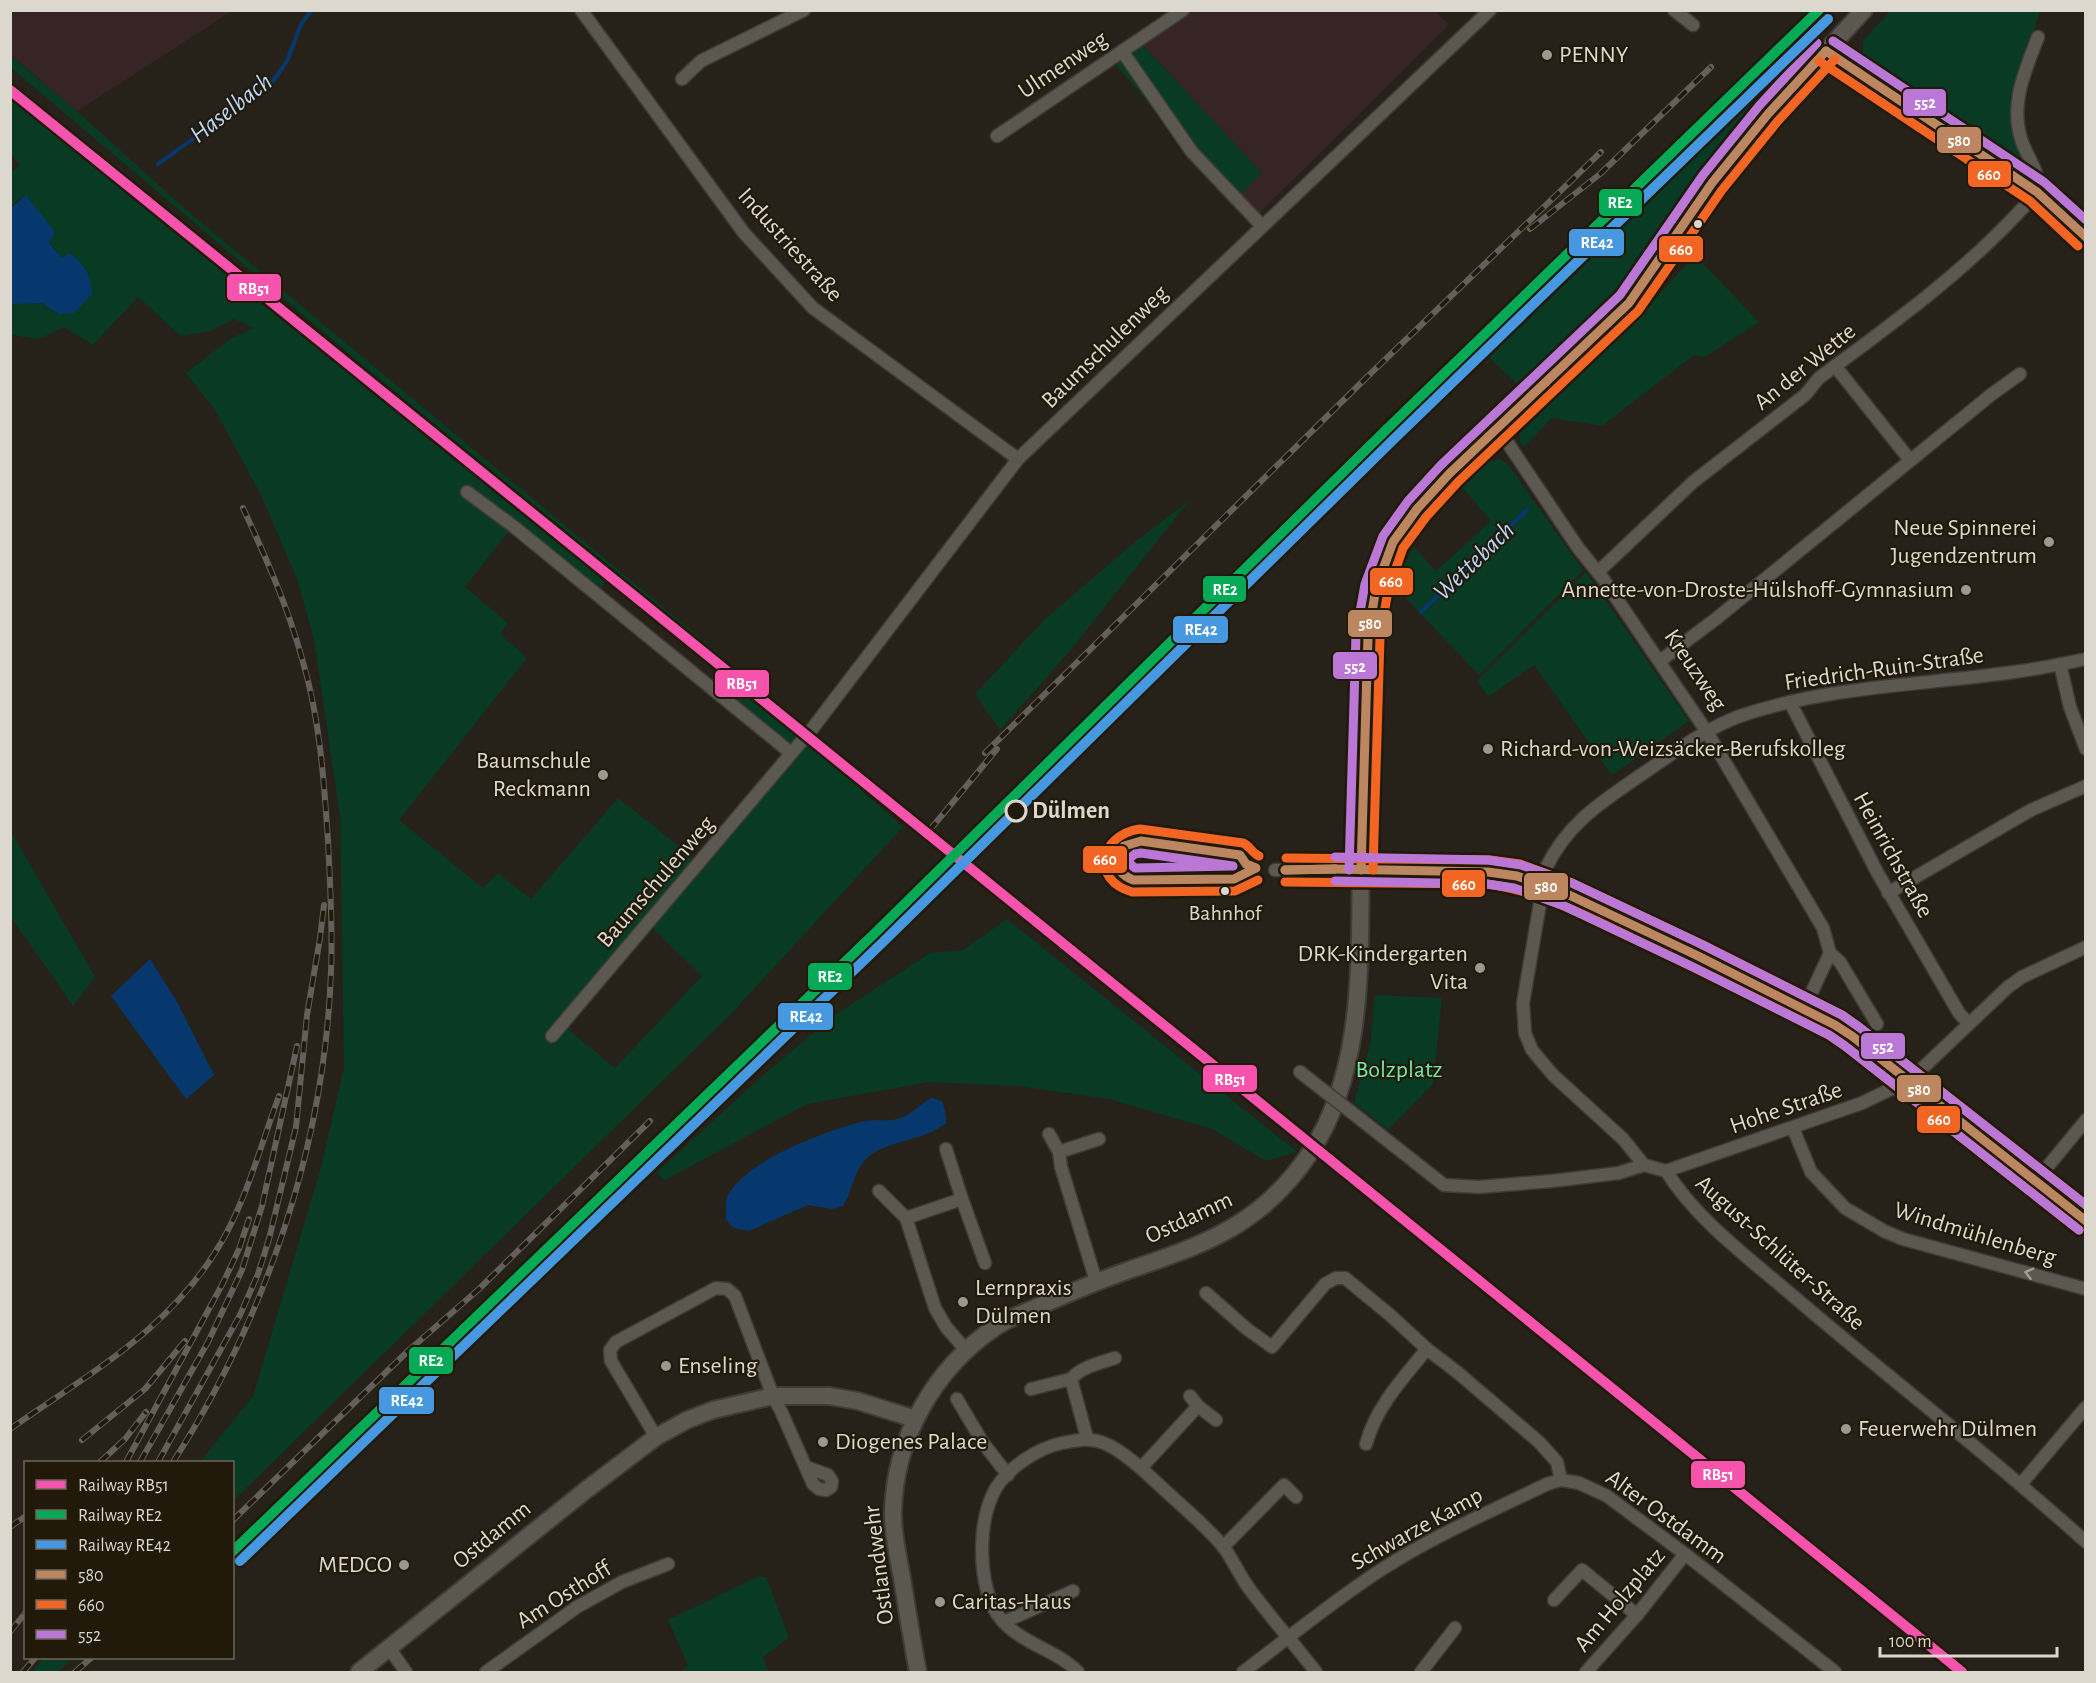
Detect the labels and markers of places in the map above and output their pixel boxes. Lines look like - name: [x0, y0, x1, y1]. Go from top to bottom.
- place label: PENNY: [1559, 43, 1629, 67]
- marker: PENNY: [1540, 48, 1554, 62]
- unlabelled marker: [1692, 218, 1704, 230]
- place label: Neue Spinnerei Jugendzentrum: [1890, 516, 2037, 568]
- marker: Neue Spinnerei Jugendzentrum: [2042, 535, 2056, 549]
- place label: Annette-von-Droste-Hülshoff-Gymnasium: [1561, 578, 1954, 602]
- marker: Annette-von-Droste-Hülshoff-Gymnasium: [1959, 583, 1973, 597]
- place label: Richard-von-Weizsäcker-Berufskolleg: [1500, 737, 1846, 761]
- marker: Richard-von-Weizsäcker-Berufskolleg: [1481, 742, 1495, 756]
- place label: Baumschule Reckmann: [476, 749, 591, 801]
- marker: Baumschule Reckmann: [596, 768, 610, 782]
- place label: Dülmen: [1032, 799, 1110, 823]
- marker: Dülmen: [1005, 800, 1027, 822]
- marker: Bahnhof: [1219, 885, 1231, 897]
- place label: Bahnhof: [1188, 902, 1263, 924]
- place label: DRK-Kindergarten Vita: [1298, 942, 1468, 994]
- marker: DRK-Kindergarten Vita: [1473, 961, 1487, 975]
- place label: Lernpraxis Dülmen: [975, 1276, 1072, 1328]
- marker: Lernpraxis Dülmen: [956, 1295, 970, 1309]
- place label: Enseling: [678, 1354, 758, 1378]
- marker: Enseling: [659, 1359, 673, 1373]
- place label: Feuerwehr Dülmen: [1858, 1417, 2037, 1441]
- marker: Feuerwehr Dülmen: [1839, 1422, 1853, 1436]
- place label: Diogenes Palace: [835, 1430, 987, 1454]
- marker: Diogenes Palace: [816, 1435, 830, 1449]
- place label: MEDCO: [318, 1553, 392, 1577]
- marker: MEDCO: [397, 1558, 411, 1572]
- place label: Caritas-Haus: [952, 1590, 1071, 1614]
- marker: Caritas-Haus: [933, 1595, 947, 1609]

